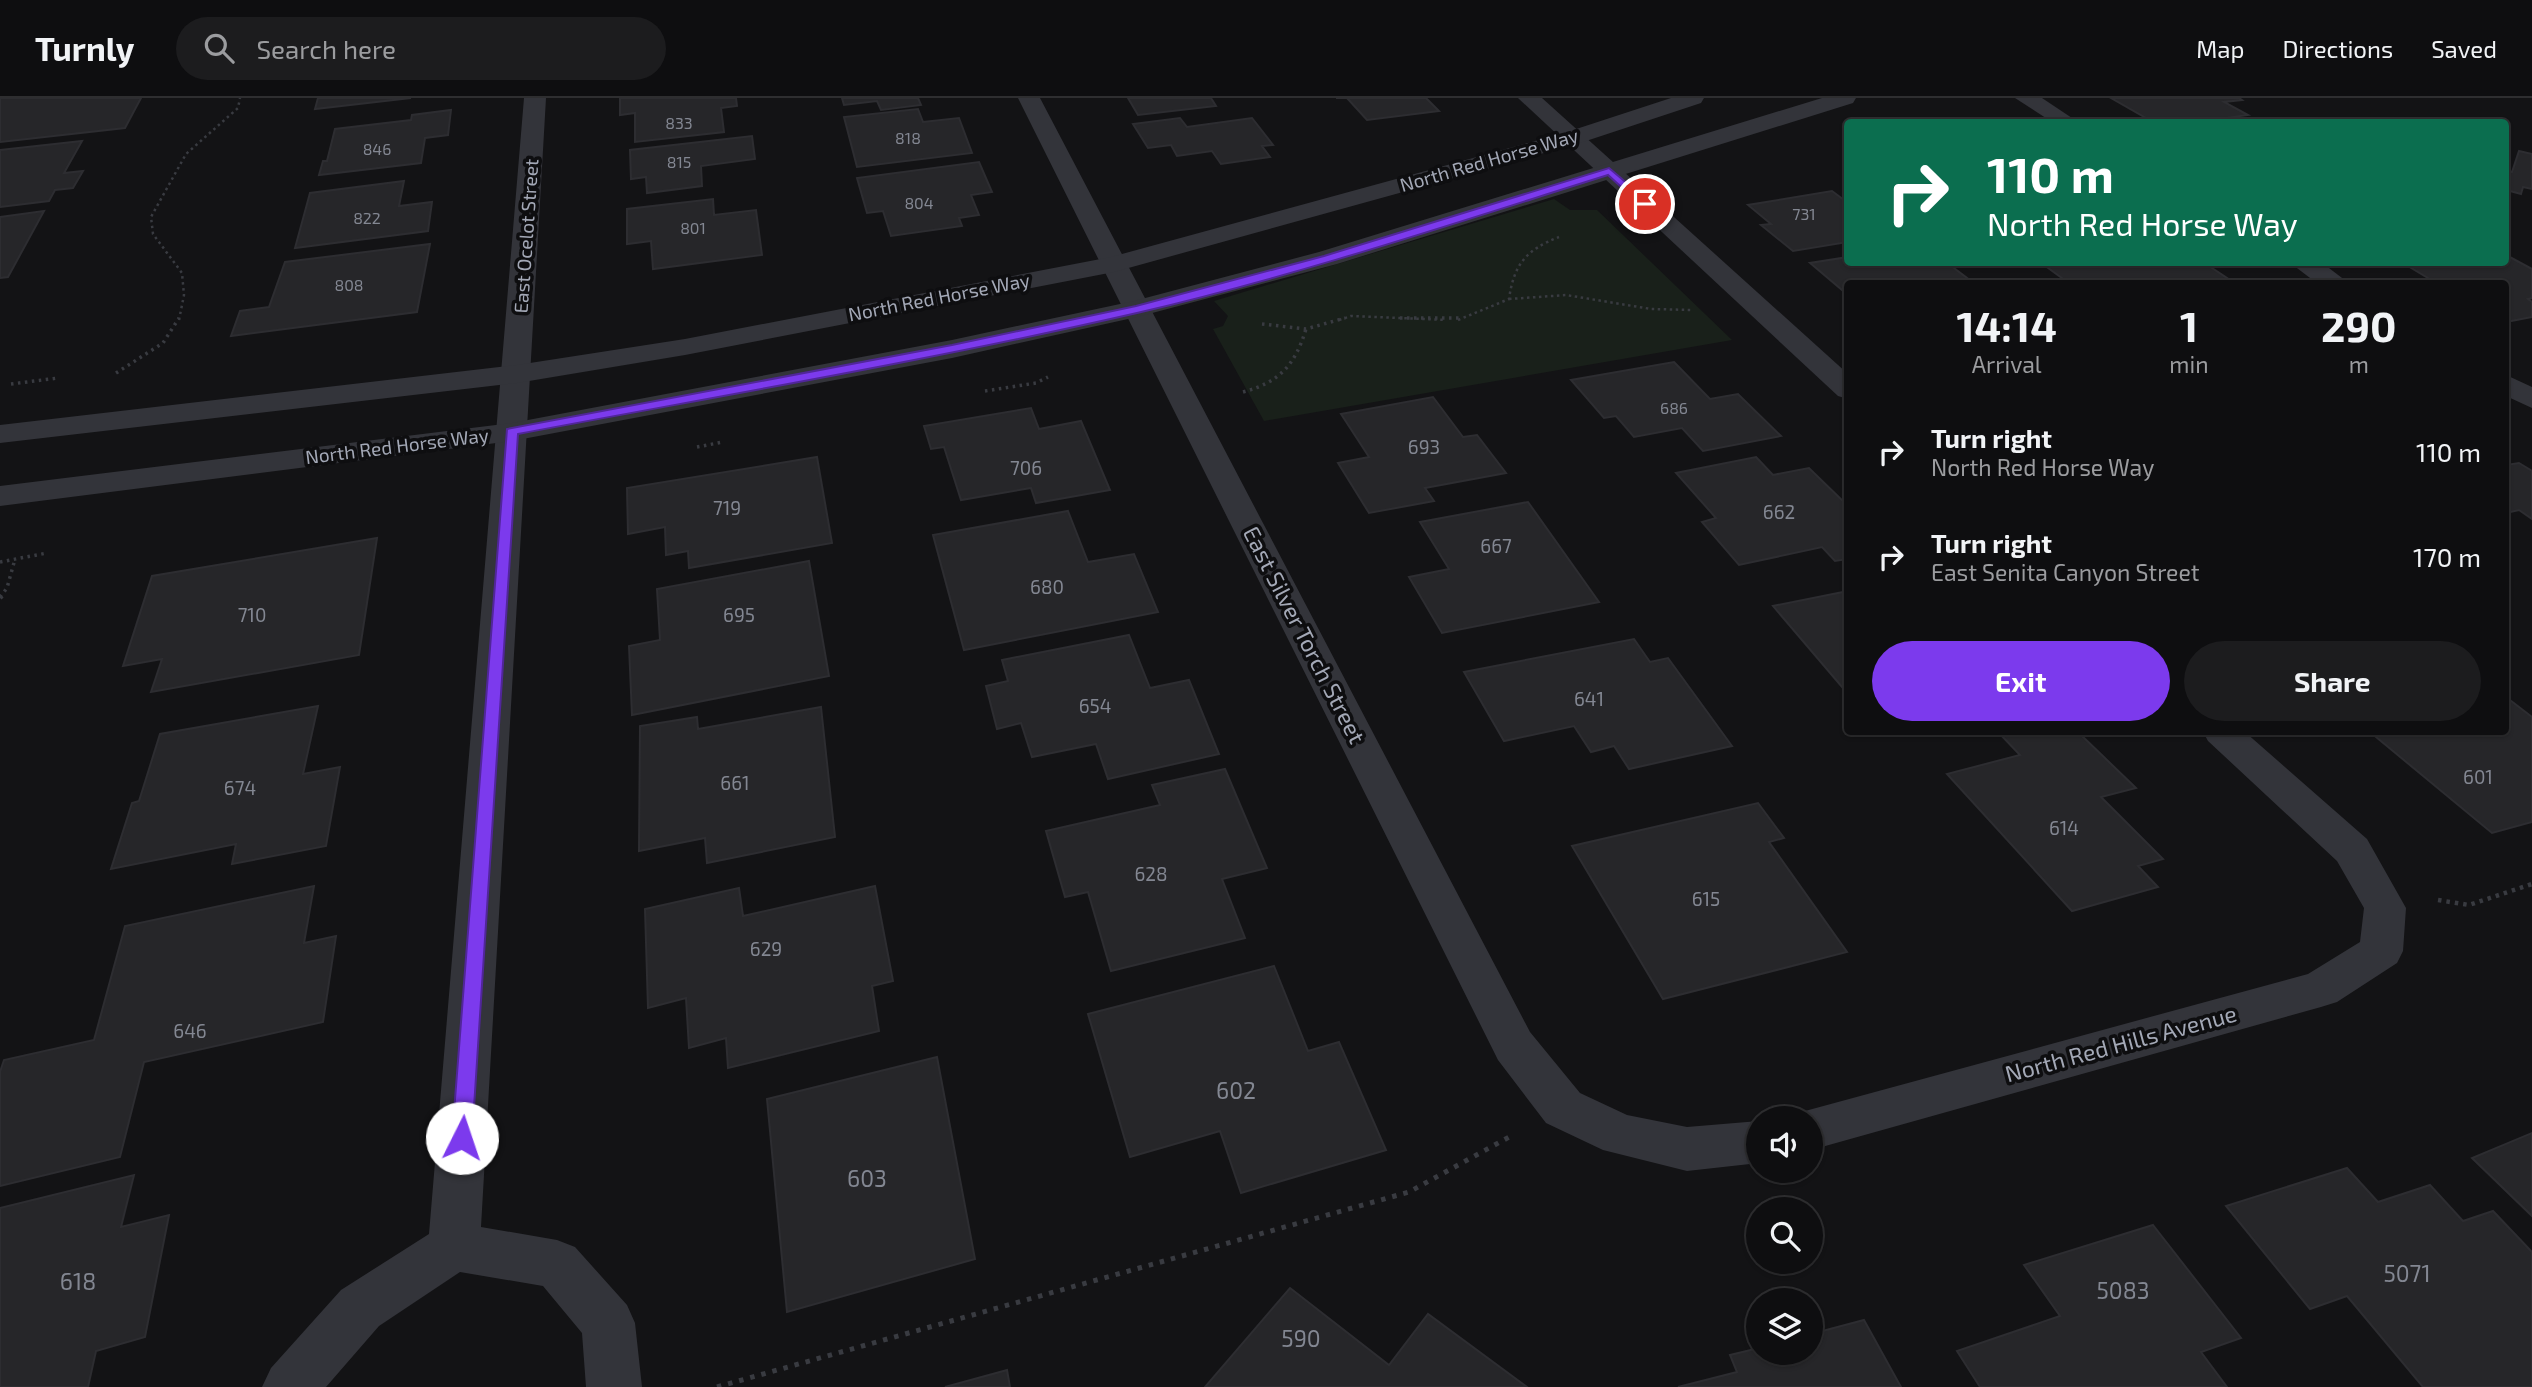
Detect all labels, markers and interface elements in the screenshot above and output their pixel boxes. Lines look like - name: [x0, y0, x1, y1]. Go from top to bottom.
- search box: [176, 17, 666, 80]
- text: Turnly: [35, 28, 134, 68]
- icon: search: [200, 29, 238, 67]
- text: Search here: [256, 33, 396, 64]
- text: Map: [2196, 34, 2244, 63]
- text: Directions: [2282, 34, 2393, 63]
- text: Saved: [2431, 34, 2497, 63]
- house number: 833: [665, 113, 693, 132]
- street label: North Red Horse Way: [1397, 123, 1581, 196]
- house number: 818: [895, 128, 921, 147]
- house number: 846: [363, 139, 391, 158]
- text: 110 m: [1987, 144, 2114, 203]
- icon: right: [1872, 147, 1963, 238]
- house number: 815: [667, 152, 691, 171]
- street label: East Ocelot Street: [509, 158, 542, 314]
- pin: [1615, 174, 1675, 234]
- icon: arrive: [1626, 185, 1664, 223]
- house number: 804: [904, 193, 934, 212]
- house number: 731: [1792, 204, 1816, 223]
- text: North Red Horse Way: [1987, 204, 2298, 242]
- house number: 822: [353, 208, 381, 227]
- house number: 801: [680, 218, 706, 237]
- street label: North Red Horse Way: [846, 268, 1032, 325]
- house number: 808: [334, 275, 364, 294]
- text: 14:14: [1956, 300, 2057, 350]
- text: 1: [2180, 300, 2198, 350]
- text: 290: [2321, 300, 2397, 350]
- text: Arrival: [1972, 350, 2042, 378]
- text: min: [2169, 350, 2209, 378]
- text: m: [2349, 350, 2369, 378]
- house number: 686: [1660, 398, 1688, 417]
- text: Turn right: [1931, 422, 2052, 453]
- street label: North Red Horse Way: [304, 423, 490, 468]
- icon: right: [1872, 433, 1910, 471]
- house number: 693: [1408, 435, 1440, 458]
- text: 110 m: [2416, 436, 2481, 467]
- text: North Red Horse Way: [1931, 453, 2154, 481]
- house number: 706: [1010, 456, 1042, 479]
- house number: 719: [713, 496, 741, 519]
- house number: 662: [1763, 500, 1795, 523]
- street label: East Silver Torch Street: [1238, 521, 1372, 748]
- text: Turn right: [1931, 527, 2052, 558]
- house number: 667: [1480, 534, 1512, 557]
- icon: right: [1872, 538, 1910, 576]
- text: 170 m: [2413, 541, 2481, 572]
- text: East Senita Canyon Street: [1931, 558, 2200, 586]
- house number: 680: [1030, 575, 1064, 598]
- house number: 710: [238, 603, 266, 626]
- house number: 695: [723, 603, 755, 626]
- button: Exit: [1872, 641, 2170, 721]
- button: Share: [2184, 641, 2481, 721]
- house number: 641: [1574, 687, 1604, 710]
- house number: 654: [1079, 694, 1111, 717]
- house number: 601: [2463, 765, 2493, 788]
- house number: 661: [720, 771, 750, 794]
- house number: 674: [224, 776, 256, 799]
- house number: 614: [2049, 816, 2079, 839]
- house number: 628: [1134, 862, 1168, 885]
- house number: 615: [1692, 887, 1720, 910]
- house number: 629: [750, 937, 782, 960]
- street label: North Red Hills Avenue: [2002, 999, 2240, 1087]
- house number: 646: [173, 1019, 207, 1042]
- house number: 602: [1216, 1076, 1256, 1104]
- position arrow: [425, 1101, 499, 1175]
- map controls: [1746, 1106, 1823, 1365]
- button: sound: [1746, 1106, 1823, 1183]
- house number: 603: [847, 1164, 887, 1192]
- button: search: [1746, 1197, 1823, 1274]
- house number: 5071: [2383, 1259, 2431, 1287]
- house number: 618: [60, 1267, 96, 1295]
- house number: 5083: [2097, 1276, 2149, 1304]
- button: layers: [1746, 1288, 1823, 1365]
- house number: 590: [1281, 1324, 1321, 1352]

